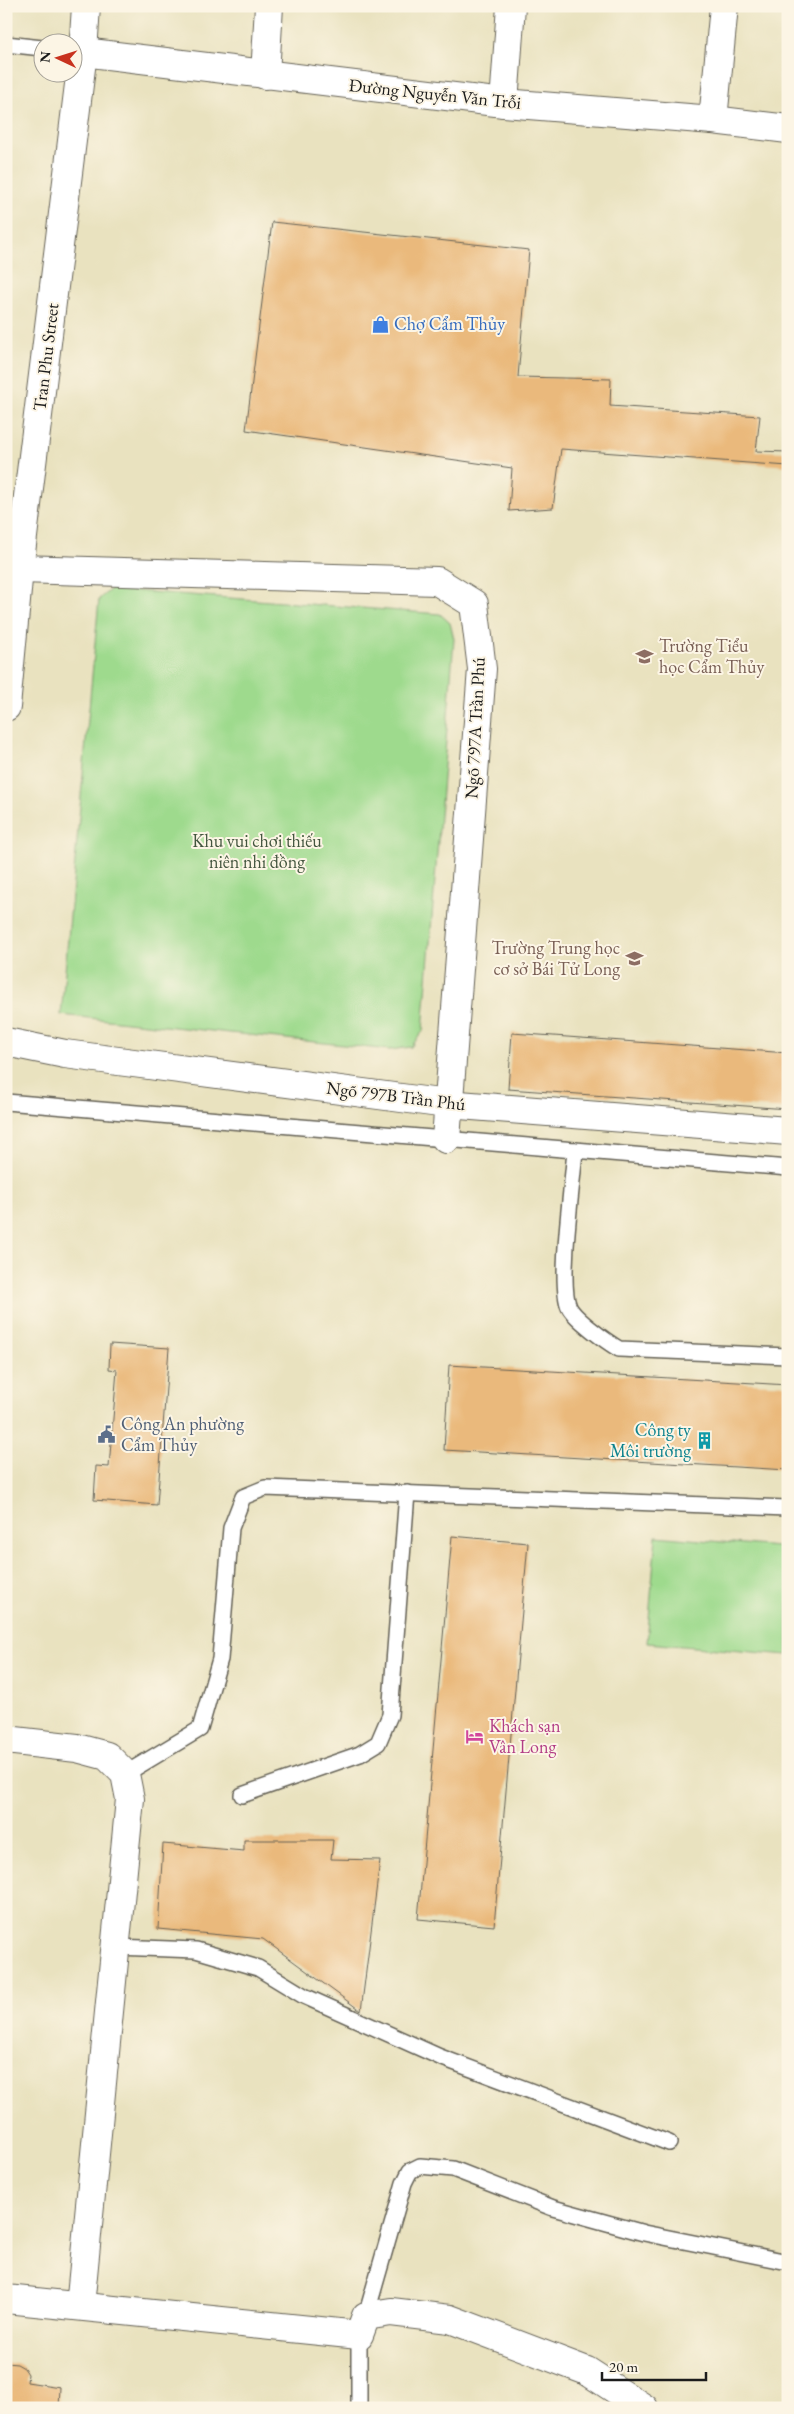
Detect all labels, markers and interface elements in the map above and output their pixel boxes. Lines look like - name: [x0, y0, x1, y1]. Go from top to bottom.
- north arrow: [32, 32, 82, 82]
- text: N: [36, 50, 54, 63]
- street label: Đường Nguyễn Văn Trỗi: [348, 73, 523, 114]
- street label: Tran Phu Street: [27, 301, 64, 412]
- place label: Chợ Cẩm Thủy: [394, 312, 505, 335]
- shop icon: Chợ Cẩm Thủy: [370, 314, 390, 334]
- place label: Trường Tiểu học Cẩm Thủy: [659, 634, 764, 678]
- school or university icon: Trường Tiểu học Cẩm Thủy: [635, 646, 655, 666]
- street label: Ngõ 797A Trần Phú: [459, 656, 490, 799]
- park label: Khu vui chơi thiếu niên nhi đồng: [192, 829, 322, 873]
- place label: Trường Trung học cơ sở Bái Tử Long: [491, 936, 620, 980]
- school or university icon: Trường Trung học cơ sở Bái Tử Long: [624, 948, 644, 968]
- street label: Ngõ 797B Trần Phú: [325, 1076, 467, 1116]
- place label: Công An phường Cẩm Thủy: [121, 1412, 244, 1456]
- place label: Công ty Môi trường: [610, 1418, 691, 1462]
- public building icon: Công An phường Cẩm Thủy: [97, 1424, 117, 1444]
- building icon: Công ty Môi trường: [695, 1430, 715, 1450]
- place label: Khách sạn Vân Long: [489, 1714, 561, 1758]
- hotel icon: Khách sạn Vân Long: [465, 1726, 485, 1746]
- scale bar: [602, 2349, 705, 2381]
- text: 20 m: [609, 2357, 638, 2376]

